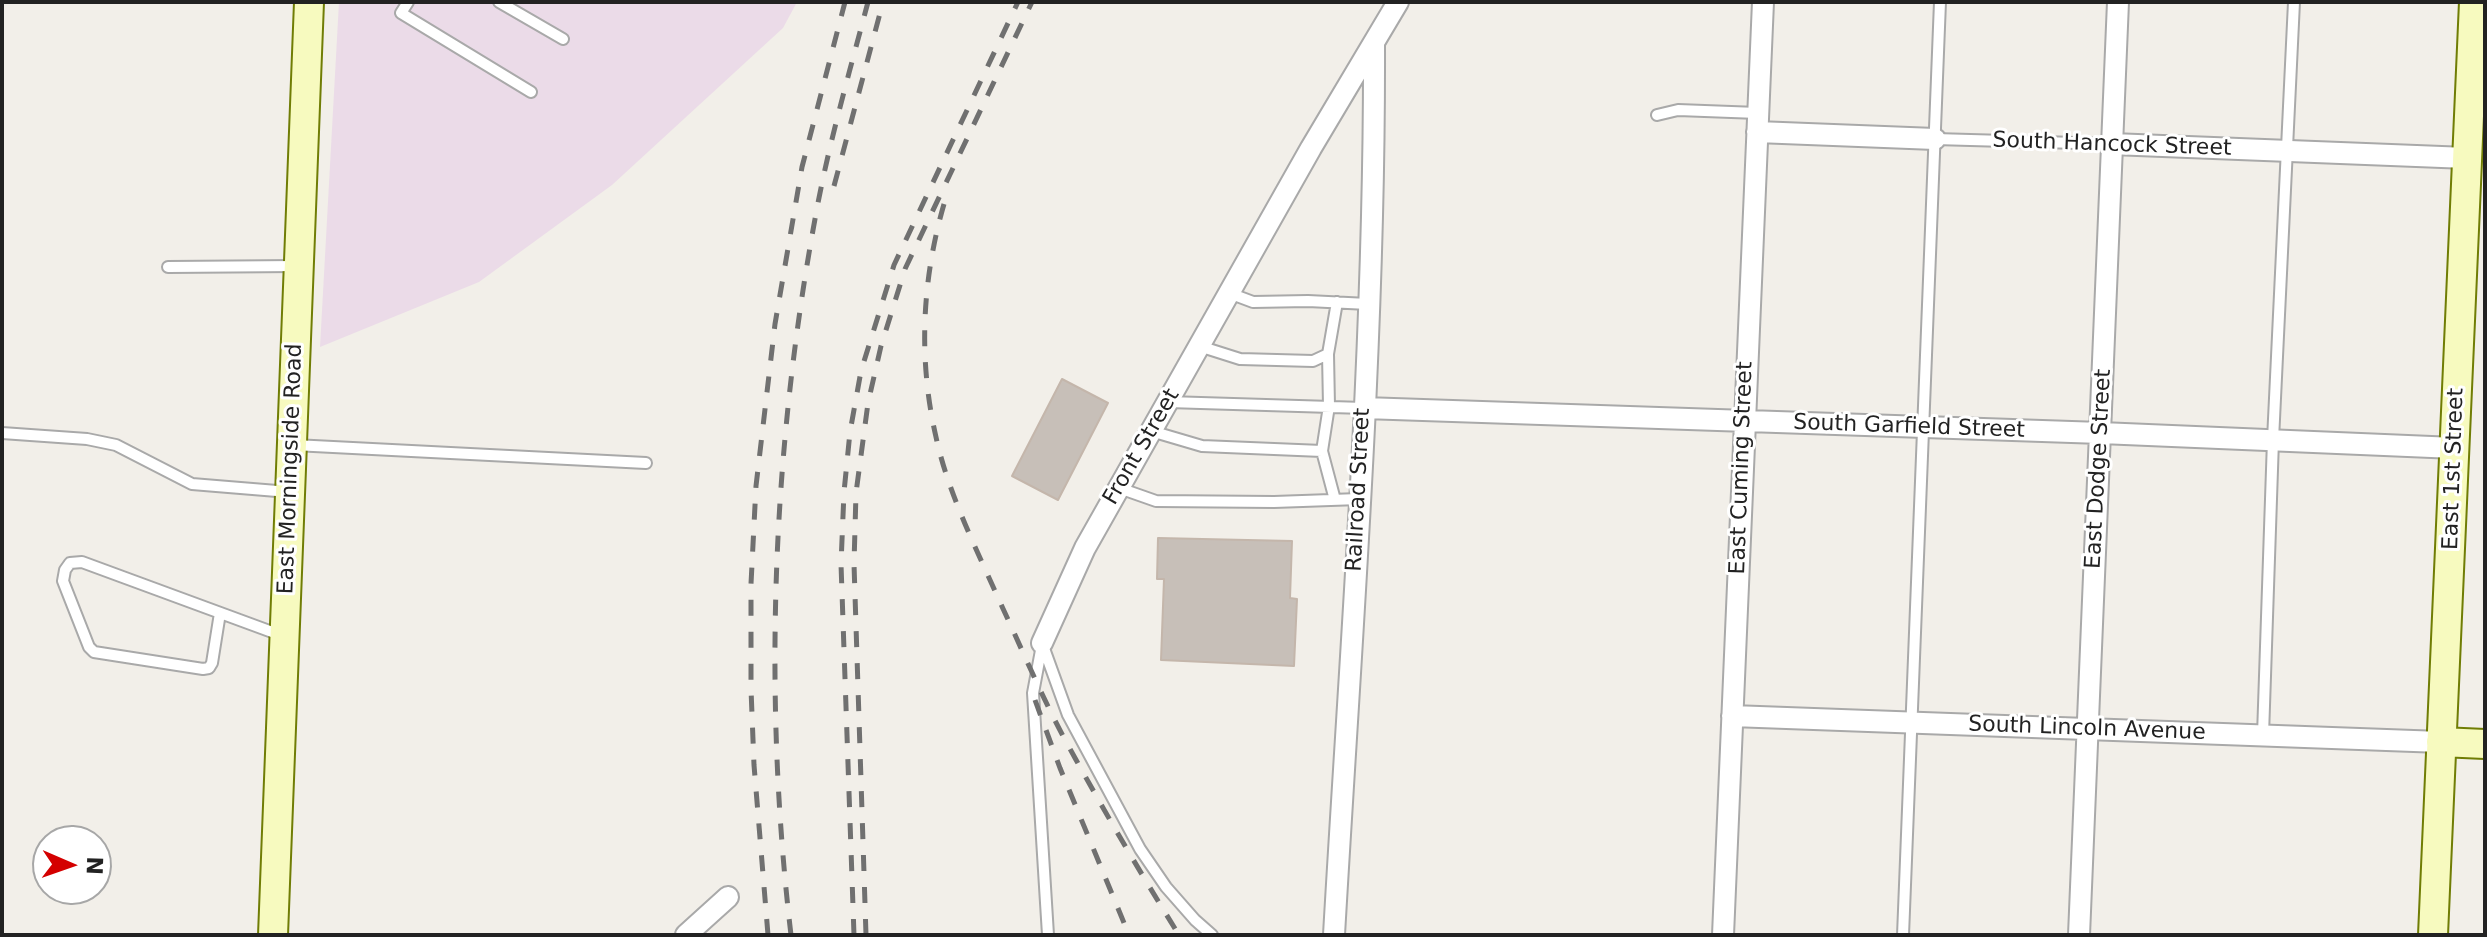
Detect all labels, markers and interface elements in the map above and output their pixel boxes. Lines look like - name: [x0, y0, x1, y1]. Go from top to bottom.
- street label: South Hancock Street: [1992, 128, 2232, 162]
- street label: East Morningside Road: [273, 343, 309, 595]
- street label: East Cuming Street: [1725, 361, 1759, 575]
- street label: East Dodge Street: [2081, 368, 2117, 570]
- street label: Front Street: [1098, 384, 1186, 510]
- street label: East 1st Street: [2438, 387, 2470, 551]
- street label: Railroad Street: [1342, 408, 1376, 572]
- street label: South Garfield Street: [1793, 410, 2025, 444]
- street label: South Lincoln Avenue: [1968, 712, 2206, 746]
- north arrow: [32, 825, 112, 905]
- text: N: [82, 856, 107, 875]

